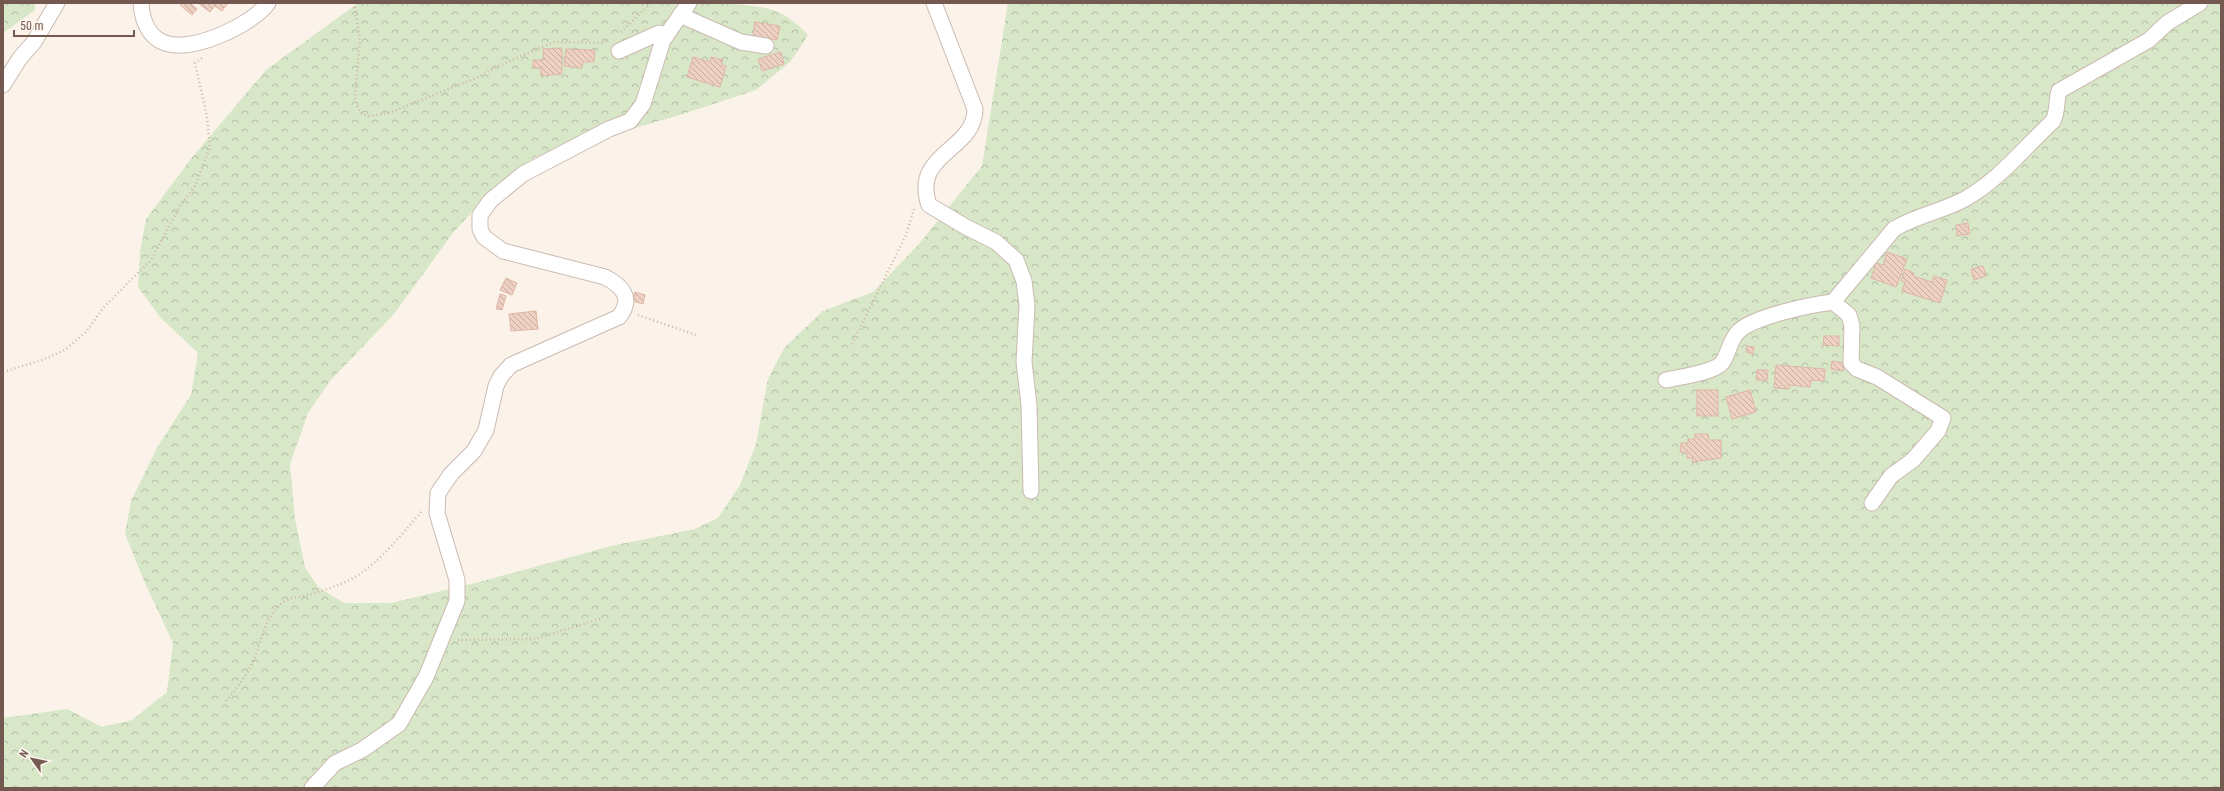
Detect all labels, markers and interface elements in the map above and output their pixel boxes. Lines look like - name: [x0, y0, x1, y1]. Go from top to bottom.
- scale bar: [14, 12, 134, 38]
- text: 50 m: [20, 19, 44, 33]
- north arrow: [12, 739, 52, 779]
- text: N: [17, 747, 31, 760]

